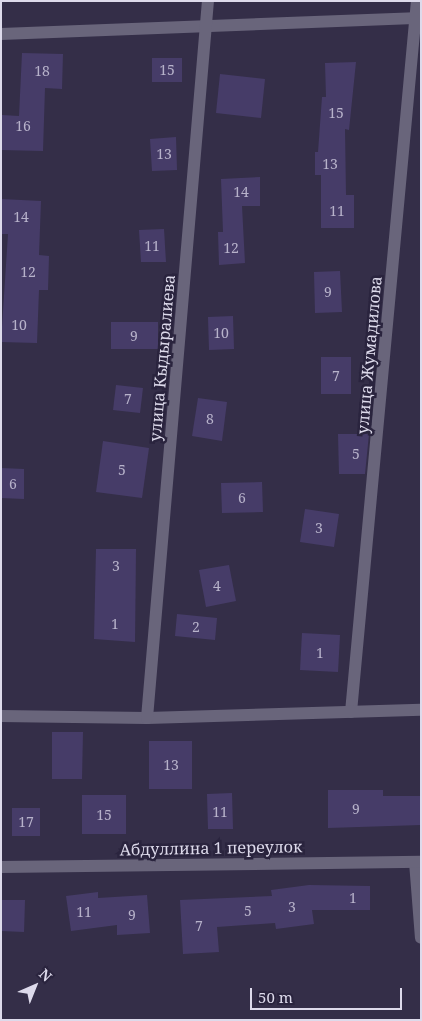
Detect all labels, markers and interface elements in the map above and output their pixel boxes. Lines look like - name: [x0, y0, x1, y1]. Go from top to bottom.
- house number: 15: [159, 62, 175, 78]
- house number: 18: [34, 63, 50, 79]
- house number: 15: [328, 105, 344, 121]
- house number: 16: [15, 118, 31, 134]
- house number: 13: [156, 146, 172, 162]
- house number: 13: [322, 156, 338, 172]
- house number: 14: [233, 184, 249, 200]
- house number: 11: [329, 203, 345, 219]
- house number: 14: [13, 209, 29, 225]
- house number: 11: [144, 238, 160, 254]
- house number: 12: [223, 240, 239, 256]
- house number: 12: [20, 264, 36, 280]
- street label: улица Кыдыралиева: [145, 274, 179, 442]
- street label: улица Жумадилова: [353, 275, 385, 435]
- house number: 9: [324, 284, 332, 300]
- house number: 10: [11, 317, 27, 333]
- house number: 10: [213, 325, 229, 341]
- house number: 9: [130, 328, 138, 344]
- house number: 7: [332, 368, 340, 384]
- house number: 7: [124, 391, 132, 407]
- house number: 8: [206, 411, 214, 427]
- house number: 5: [352, 446, 360, 462]
- house number: 5: [118, 462, 126, 478]
- house number: 6: [9, 476, 17, 492]
- house number: 6: [238, 490, 246, 506]
- house number: 3: [315, 520, 323, 536]
- house number: 3: [112, 558, 120, 574]
- house number: 4: [213, 578, 221, 594]
- house number: 1: [111, 616, 119, 632]
- house number: 2: [192, 619, 200, 635]
- house number: 1: [316, 645, 324, 661]
- house number: 13: [163, 757, 179, 773]
- house number: 9: [352, 801, 360, 817]
- house number: 11: [212, 804, 228, 820]
- house number: 15: [96, 807, 112, 823]
- house number: 17: [18, 814, 34, 830]
- street label: Абдуллина 1 переулок: [120, 837, 302, 859]
- house number: 1: [349, 890, 357, 906]
- house number: 3: [288, 899, 296, 915]
- house number: 5: [244, 903, 252, 919]
- house number: 11: [76, 904, 92, 920]
- house number: 9: [128, 907, 136, 923]
- house number: 7: [195, 918, 203, 934]
- north arrow: [10, 961, 60, 1011]
- text: N: [35, 964, 56, 986]
- scale bar: [252, 978, 404, 1010]
- text: 50 m: [258, 987, 293, 1007]

